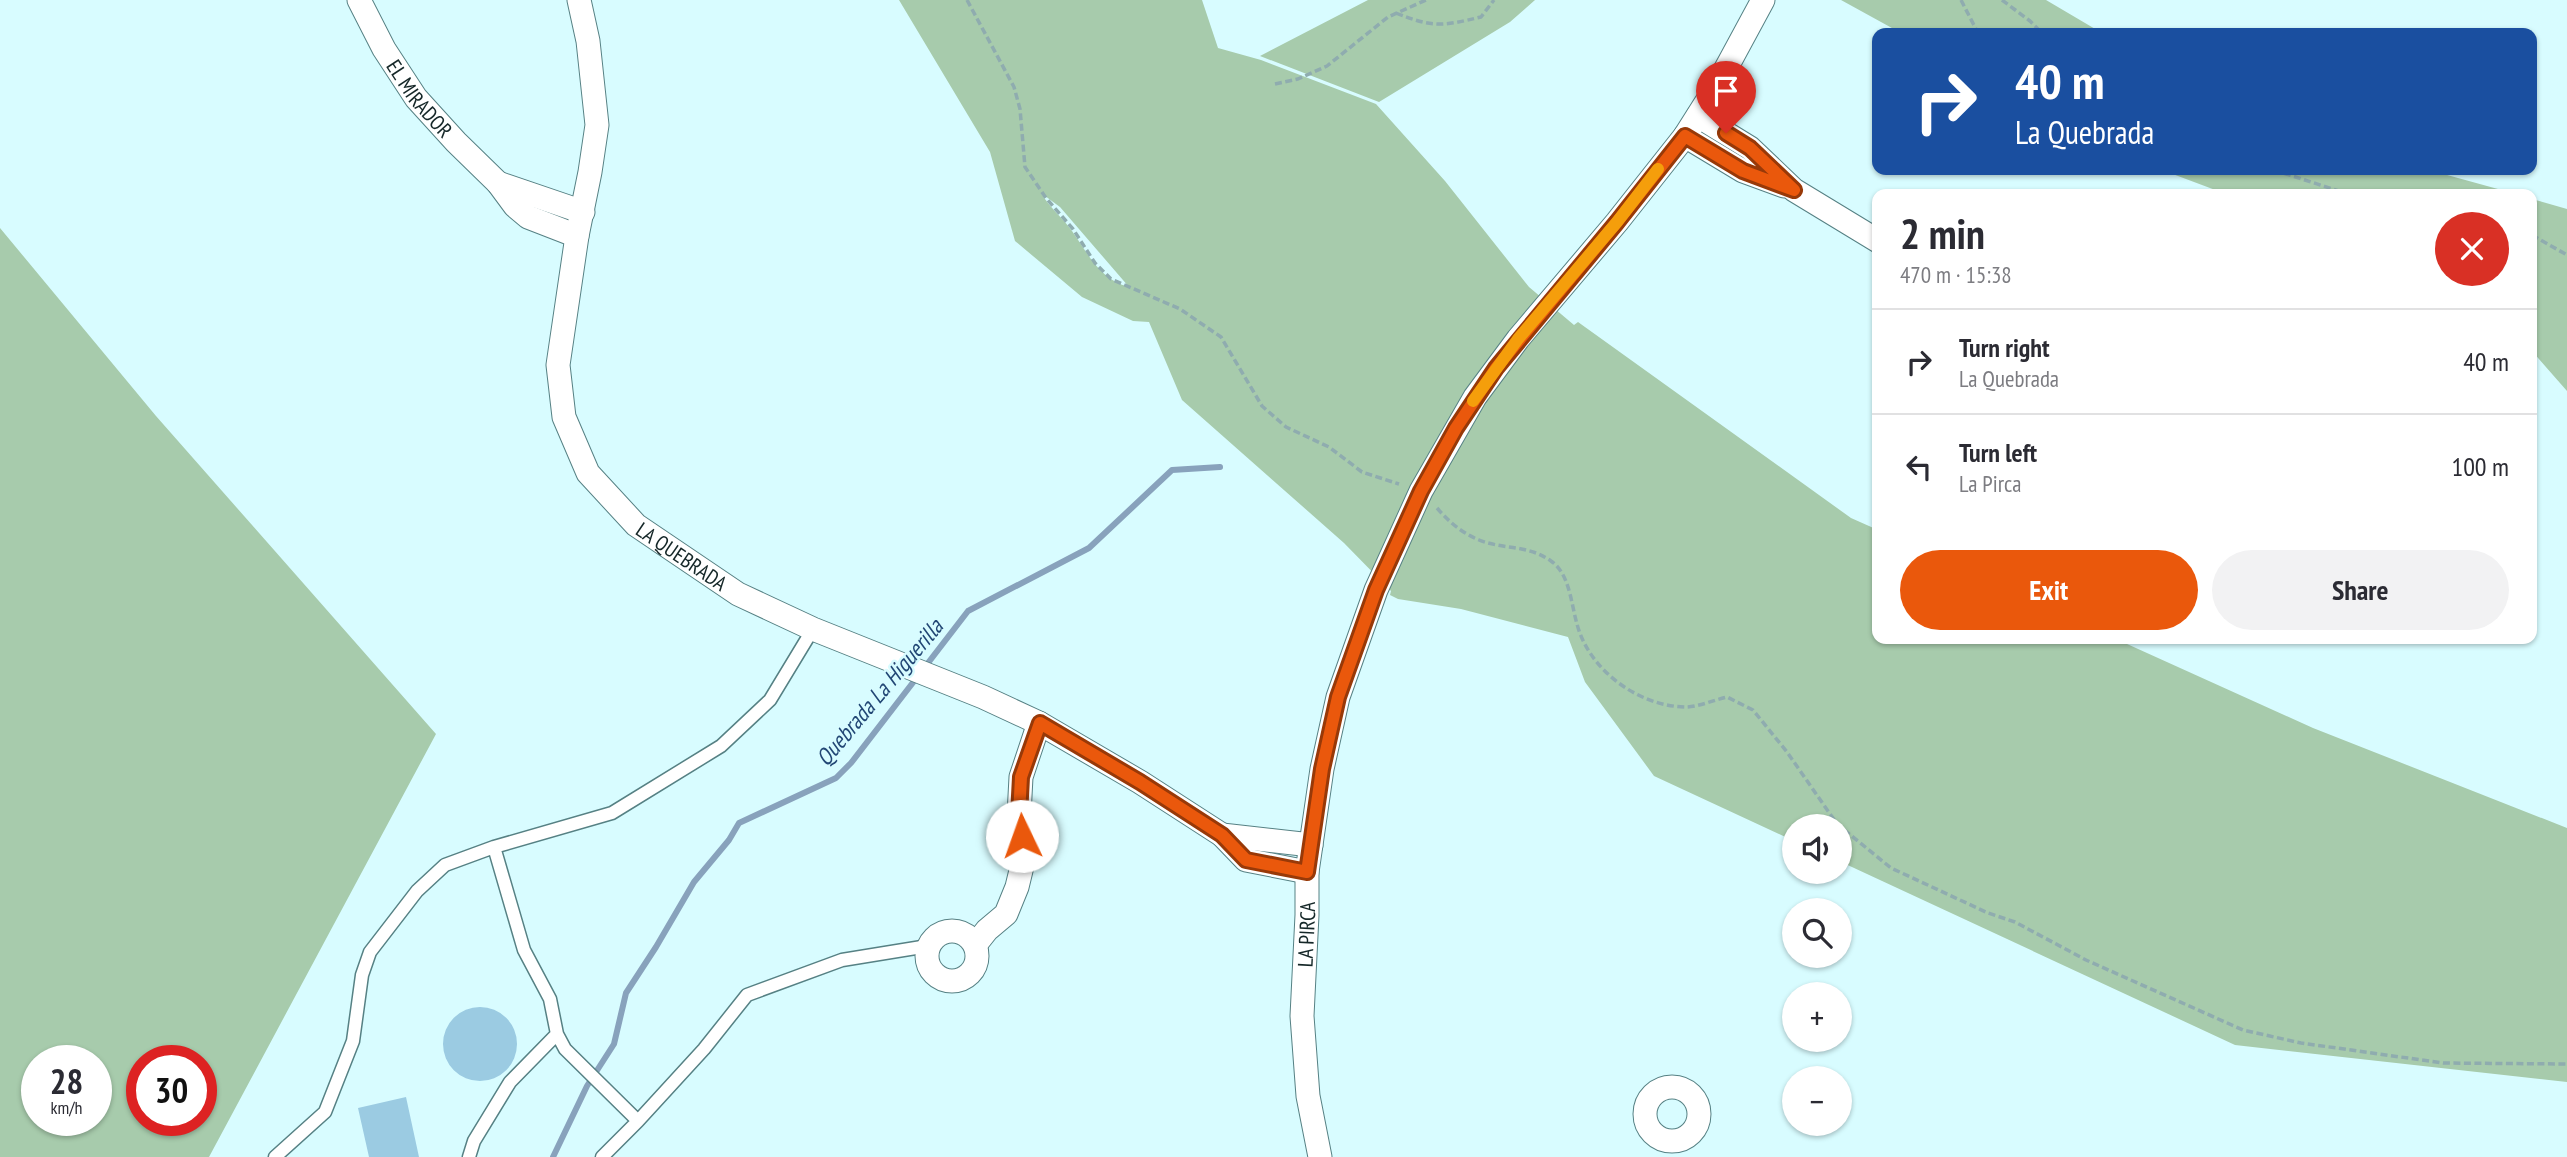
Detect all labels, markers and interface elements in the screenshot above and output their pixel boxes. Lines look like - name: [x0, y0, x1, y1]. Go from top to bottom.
- text: 40 m: [2015, 49, 2104, 113]
- street label: EL MIRADOR: [381, 54, 459, 143]
- icon: right: [1900, 56, 1991, 147]
- pin: [1696, 61, 1756, 133]
- icon: arrive: [1707, 72, 1745, 110]
- text: La Quebrada: [2015, 111, 2154, 153]
- text: 2 min: [1900, 206, 1985, 261]
- button: close: [2435, 212, 2509, 286]
- text: 470 m · 15:38: [1900, 260, 2012, 289]
- text: Turn right: [1959, 331, 2050, 364]
- icon: right: [1900, 343, 1938, 381]
- text: 40 m: [2463, 345, 2509, 378]
- text: La Quebrada: [1959, 364, 2059, 393]
- text: Turn left: [1959, 436, 2037, 469]
- icon: left: [1900, 448, 1938, 486]
- text: 100 m: [2451, 450, 2509, 483]
- text: La Pirca: [1959, 469, 2021, 498]
- street label: LA QUEBRADA: [631, 516, 732, 596]
- button: Exit: [1900, 550, 2198, 630]
- button: Share: [2212, 550, 2509, 630]
- water label: Quebrada La Higuerilla: [809, 611, 950, 771]
- position arrow: [985, 799, 1059, 873]
- map controls: [1782, 814, 1852, 1136]
- button: sound: [1782, 814, 1852, 884]
- button: search: [1782, 898, 1852, 968]
- street label: LA PIRCA: [1291, 902, 1321, 968]
- button: +: [1782, 982, 1852, 1052]
- speed limit sign: 30: [126, 1045, 217, 1136]
- text: 28: [50, 1058, 83, 1104]
- button: −: [1782, 1066, 1852, 1136]
- text: km/h: [51, 1096, 82, 1119]

